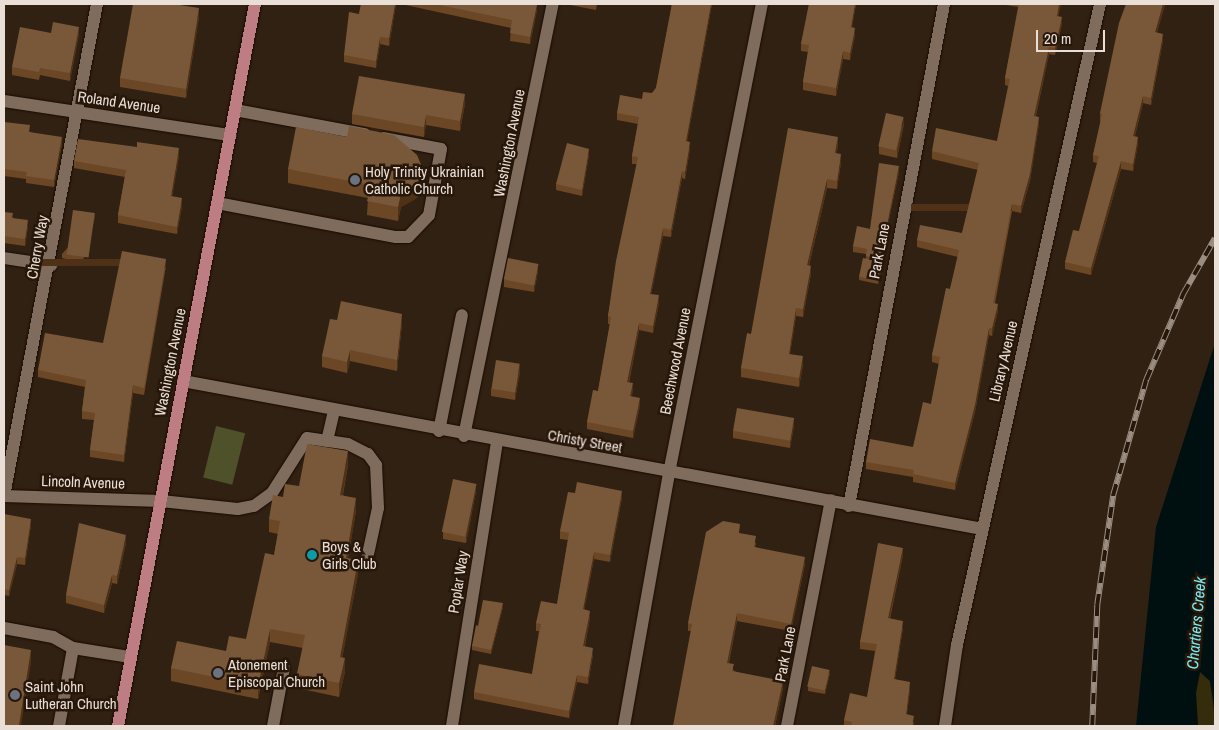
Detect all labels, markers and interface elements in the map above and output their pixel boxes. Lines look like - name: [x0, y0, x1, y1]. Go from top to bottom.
- scale bar: [1039, 20, 1108, 52]
- text: 20 m: [1044, 28, 1071, 49]
- street label: Roland Avenue: [76, 87, 162, 117]
- street label: Washington Avenue: [490, 87, 528, 199]
- place label: Holy Trinity Ukrainian Catholic Church: [365, 162, 484, 197]
- marker: Holy Trinity Ukrainian Catholic Church: [349, 174, 361, 186]
- street label: Cherry Way: [23, 214, 51, 280]
- street label: Park Lane: [865, 222, 893, 280]
- street label: Washington Avenue: [151, 306, 189, 418]
- street label: Beechwood Avenue: [656, 306, 694, 416]
- street label: Library Avenue: [985, 318, 1021, 404]
- street label: Christy Street: [546, 426, 624, 456]
- street label: Lincoln Avenue: [40, 472, 126, 492]
- place label: Boys & Girls Club: [322, 537, 377, 572]
- marker: Boys & Girls Club: [306, 549, 318, 561]
- street label: Poplar Way: [444, 549, 472, 615]
- water label: Chartiers Creek: [1182, 576, 1210, 670]
- street label: Park Lane: [771, 625, 799, 683]
- place label: Atonement Episcopal Church: [228, 655, 325, 690]
- marker: Atonement Episcopal Church: [212, 667, 224, 679]
- place label: Saint John Lutheran Church: [25, 677, 117, 712]
- marker: Saint John Lutheran Church: [9, 689, 21, 701]

